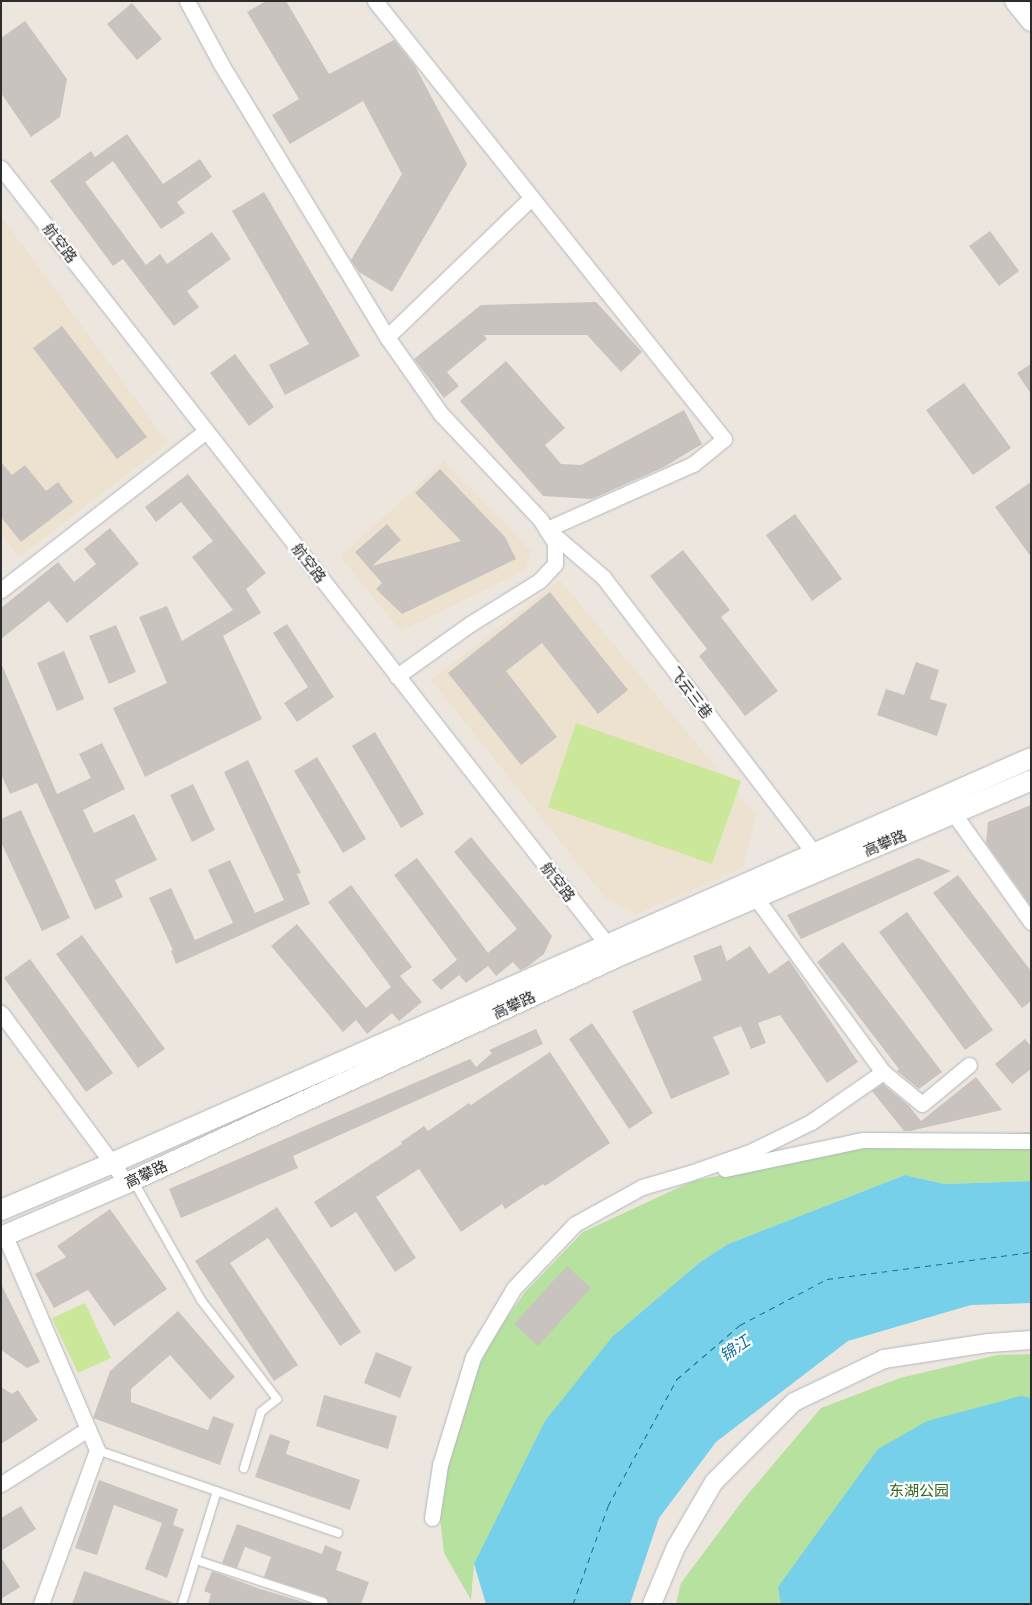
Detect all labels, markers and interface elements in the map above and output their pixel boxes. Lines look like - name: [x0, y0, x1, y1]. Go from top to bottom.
- street label: 航空路: [39, 220, 81, 266]
- street label: 航空路: [288, 540, 330, 586]
- street label: 飞云三巷: [666, 664, 716, 722]
- street label: 高攀路: [861, 826, 909, 860]
- street label: 航空路: [537, 859, 579, 905]
- street label: 高攀路: [490, 987, 538, 1023]
- street label: 高攀路: [122, 1156, 170, 1192]
- water label: 锦江: [716, 1332, 754, 1366]
- park label: 东湖公园: [889, 1482, 949, 1500]

